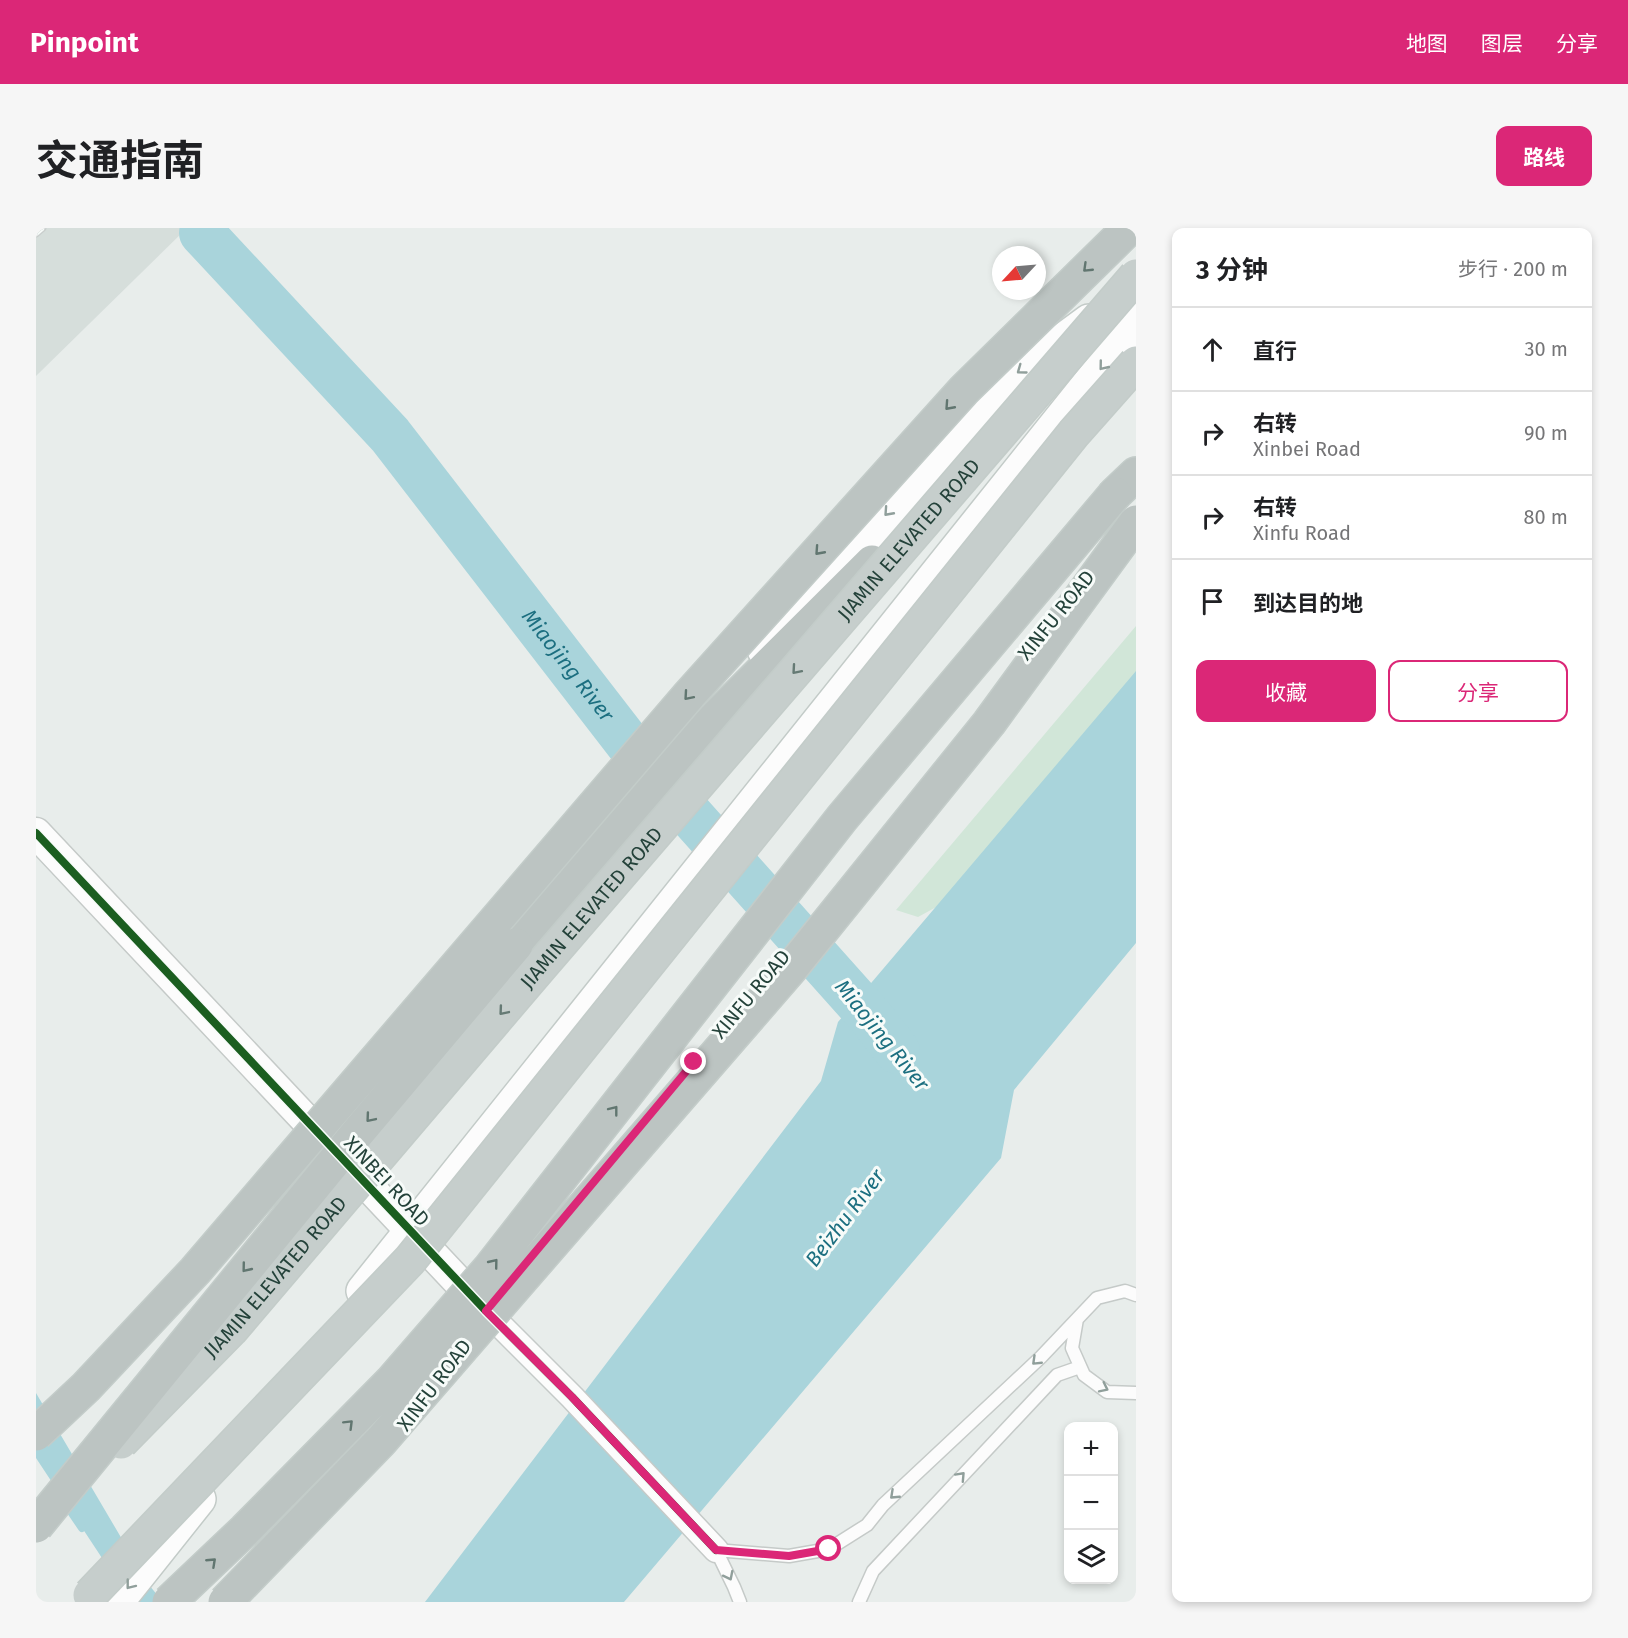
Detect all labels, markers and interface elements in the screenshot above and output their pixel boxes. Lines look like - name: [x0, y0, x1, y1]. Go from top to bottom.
- text: Pinpoint: [30, 26, 139, 59]
- text: 地图: [1406, 31, 1448, 57]
- text: 图层: [1481, 31, 1523, 57]
- text: 分享: [1556, 31, 1598, 57]
- button: 路线: [1496, 126, 1592, 186]
- text: 交通指南: [36, 136, 204, 186]
- north arrow: [992, 246, 1046, 300]
- text: 3 分钟: [1196, 255, 1268, 286]
- text: 步行 · 200 m: [1458, 257, 1568, 281]
- one-way arrow: [1083, 261, 1094, 272]
- icon: ahead: [1196, 333, 1229, 366]
- text: 30 m: [1524, 337, 1568, 361]
- text: 直行: [1253, 338, 1297, 365]
- one-way arrow: [1100, 359, 1111, 370]
- one-way arrow: [1017, 363, 1028, 374]
- one-way arrow: [945, 399, 956, 410]
- text: 右转: [1253, 410, 1297, 437]
- icon: right: [1196, 417, 1229, 450]
- text: 90 m: [1524, 421, 1568, 445]
- text: Xinbei Road: [1253, 437, 1361, 461]
- street label: JIAMIN ELEVATED ROAD: [832, 454, 985, 625]
- text: 右转: [1253, 494, 1297, 521]
- icon: right: [1196, 501, 1229, 534]
- one-way arrow: [884, 505, 895, 516]
- text: 80 m: [1523, 505, 1568, 529]
- text: Xinfu Road: [1253, 521, 1351, 545]
- one-way arrow: [815, 544, 826, 555]
- street label: XINFU ROAD: [1012, 565, 1100, 665]
- icon: arrive: [1196, 585, 1229, 618]
- text: 到达目的地: [1253, 590, 1363, 617]
- water label: Miaojing River: [516, 604, 620, 728]
- button: 收藏: [1196, 660, 1376, 722]
- button: 分享: [1388, 660, 1568, 722]
- one-way arrow: [792, 663, 803, 674]
- one-way arrow: [684, 689, 695, 700]
- street label: JIAMIN ELEVATED ROAD: [515, 822, 668, 994]
- street label: XINFU ROAD: [707, 945, 795, 1043]
- water label: Miaojing River: [829, 974, 935, 1096]
- one-way arrow: [499, 1004, 510, 1015]
- route end: [680, 1048, 706, 1074]
- one-way arrow: [606, 1106, 617, 1117]
- one-way arrow: [366, 1111, 377, 1122]
- street label: XINBEI ROAD: [339, 1131, 435, 1231]
- water label: Beizhu River: [800, 1163, 891, 1272]
- street label: JIAMIN ELEVATED ROAD: [199, 1191, 352, 1363]
- one-way arrow: [486, 1259, 497, 1270]
- one-way arrow: [242, 1262, 253, 1273]
- street label: XINFU ROAD: [392, 1334, 476, 1436]
- one-way arrow: [1033, 1354, 1043, 1365]
- one-way arrow: [1098, 1380, 1109, 1392]
- one-way arrow: [342, 1421, 353, 1432]
- map controls: [1064, 1422, 1118, 1584]
- button: +: [1064, 1422, 1118, 1476]
- one-way arrow: [954, 1473, 965, 1483]
- button: −: [1064, 1476, 1118, 1530]
- one-way arrow: [890, 1487, 901, 1498]
- button: layers: [1064, 1530, 1118, 1584]
- route start: [815, 1535, 841, 1561]
- one-way arrow: [205, 1558, 215, 1569]
- one-way arrow: [722, 1569, 733, 1580]
- one-way arrow: [127, 1579, 138, 1590]

